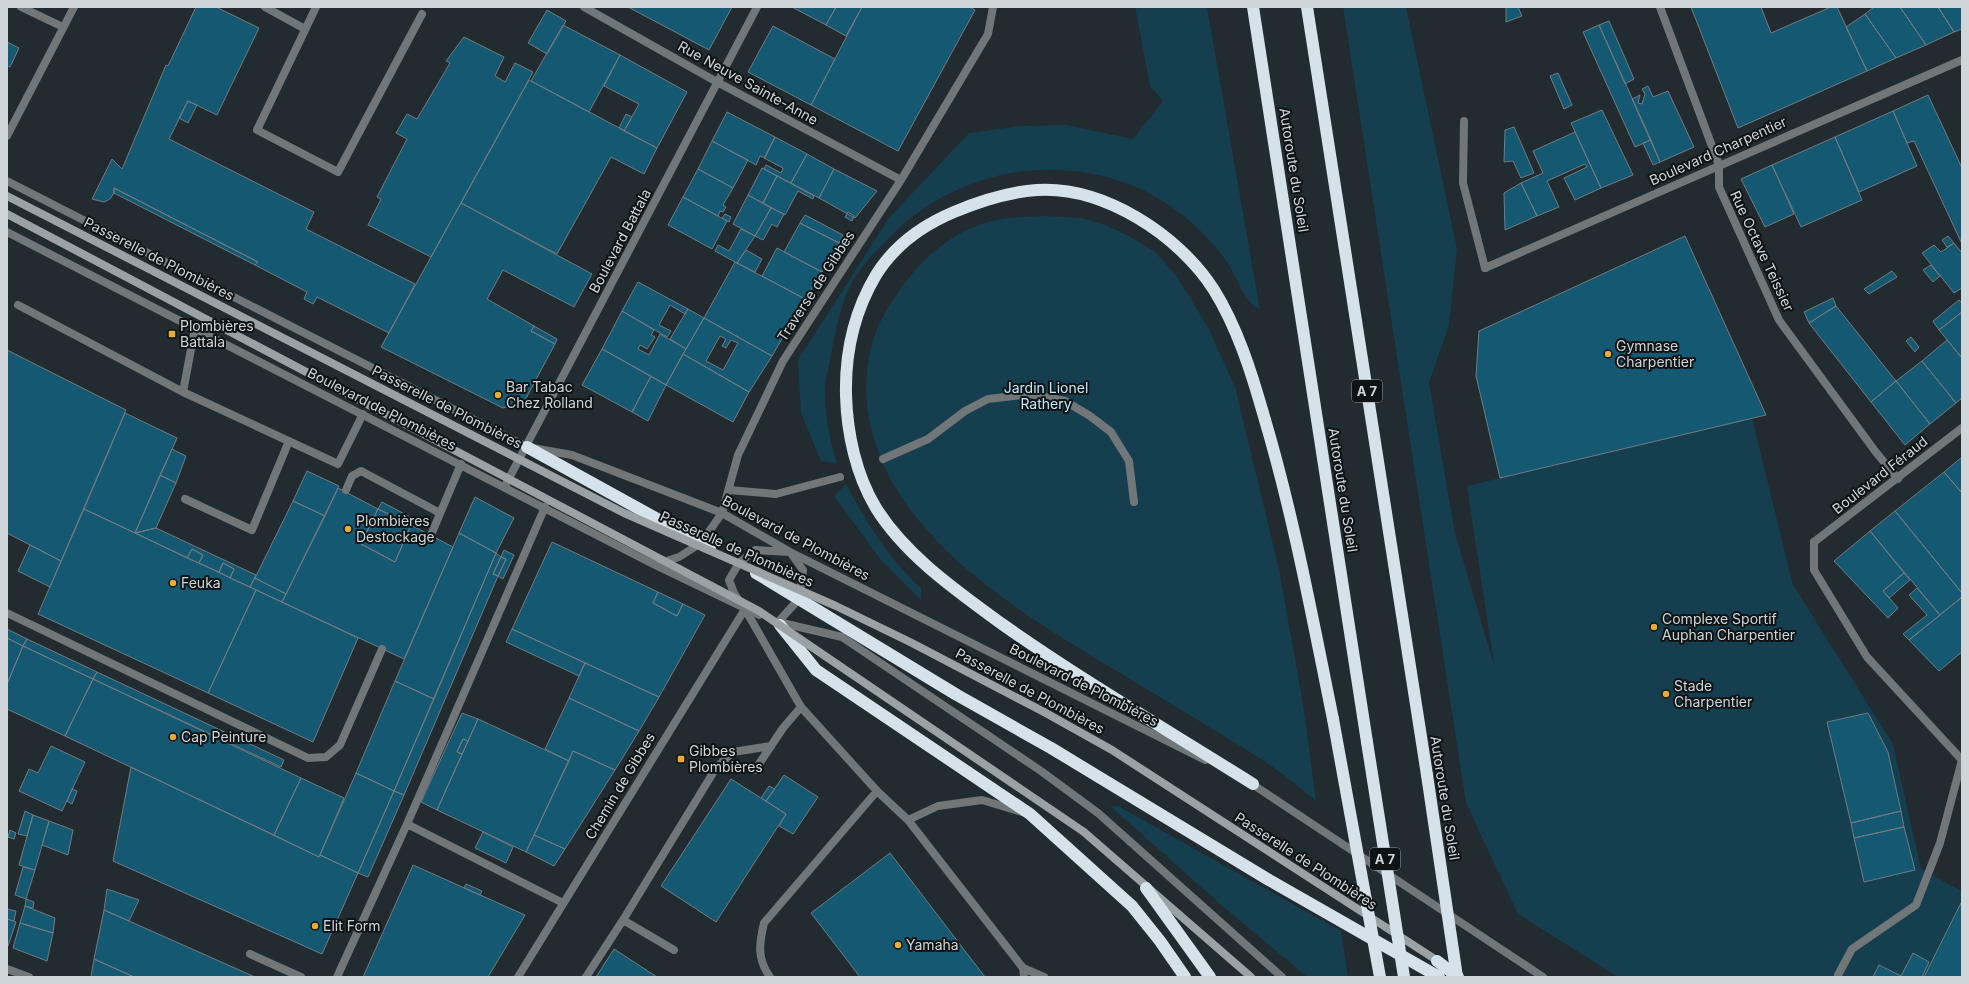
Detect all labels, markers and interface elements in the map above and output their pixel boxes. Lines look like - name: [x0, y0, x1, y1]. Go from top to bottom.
- street label: Rue Neuve Sainte-Anne: [675, 37, 821, 128]
- street label: Autoroute du Soleil: [1276, 107, 1313, 233]
- street label: Boulevard Charpentier: [1646, 113, 1789, 189]
- street label: Boulevard Battala: [585, 186, 654, 296]
- street label: Rue Octave Teissier: [1727, 188, 1798, 314]
- street label: Passerelle de Plombières: [81, 213, 237, 304]
- street label: Traverse de Gibbes: [773, 227, 858, 344]
- place label: Plombières Battala: [180, 317, 254, 350]
- marker: Plombières Battala: [167, 329, 177, 339]
- place label: Gymnase Charpentier: [1616, 337, 1694, 370]
- marker: Gymnase Charpentier: [1603, 349, 1613, 359]
- street label: Passerelle de Plombières: [369, 361, 525, 452]
- street label: Boulevard de Plombières: [305, 364, 459, 454]
- place label: Bar Tabac Chez Rolland: [506, 378, 593, 411]
- park label: Jardin Lionel Rathery: [1004, 379, 1088, 412]
- road number: A 7: [1352, 380, 1382, 402]
- marker: Bar Tabac Chez Rolland: [493, 390, 503, 400]
- street label: Autoroute du Soleil: [1325, 427, 1362, 553]
- street label: Boulevard Féraud: [1829, 432, 1931, 517]
- street label: Boulevard de Plombières: [720, 491, 873, 584]
- street label: Passerelle de Plombières: [658, 507, 817, 590]
- place label: Plombières Destockage: [356, 512, 435, 545]
- marker: Plombières Destockage: [343, 524, 353, 534]
- place label: Feuka: [181, 574, 221, 591]
- marker: Feuka: [168, 578, 178, 588]
- place label: Complexe Sportif Auphan Charpentier: [1662, 610, 1795, 643]
- marker: Complexe Sportif Auphan Charpentier: [1649, 622, 1659, 632]
- street label: Boulevard de Plombières: [1007, 640, 1161, 730]
- street label: Passerelle de Plombières: [953, 644, 1108, 737]
- place label: Stade Charpentier: [1674, 677, 1752, 710]
- marker: Stade Charpentier: [1661, 689, 1671, 699]
- place label: Cap Peinture: [181, 728, 266, 745]
- street label: Chemin de Gibbes: [581, 729, 658, 842]
- marker: Cap Peinture: [168, 732, 178, 742]
- street label: Autoroute du Soleil: [1427, 735, 1464, 861]
- place label: Gibbes Plombières: [689, 742, 763, 775]
- marker: Gibbes Plombières: [676, 754, 686, 764]
- street label: Passerelle de Plombières: [1232, 808, 1381, 913]
- road number: A 7: [1370, 848, 1400, 870]
- place label: Elit Form: [323, 917, 381, 934]
- marker: Elit Form: [310, 921, 320, 931]
- place label: Yamaha: [906, 936, 959, 953]
- marker: Yamaha: [893, 940, 903, 950]

